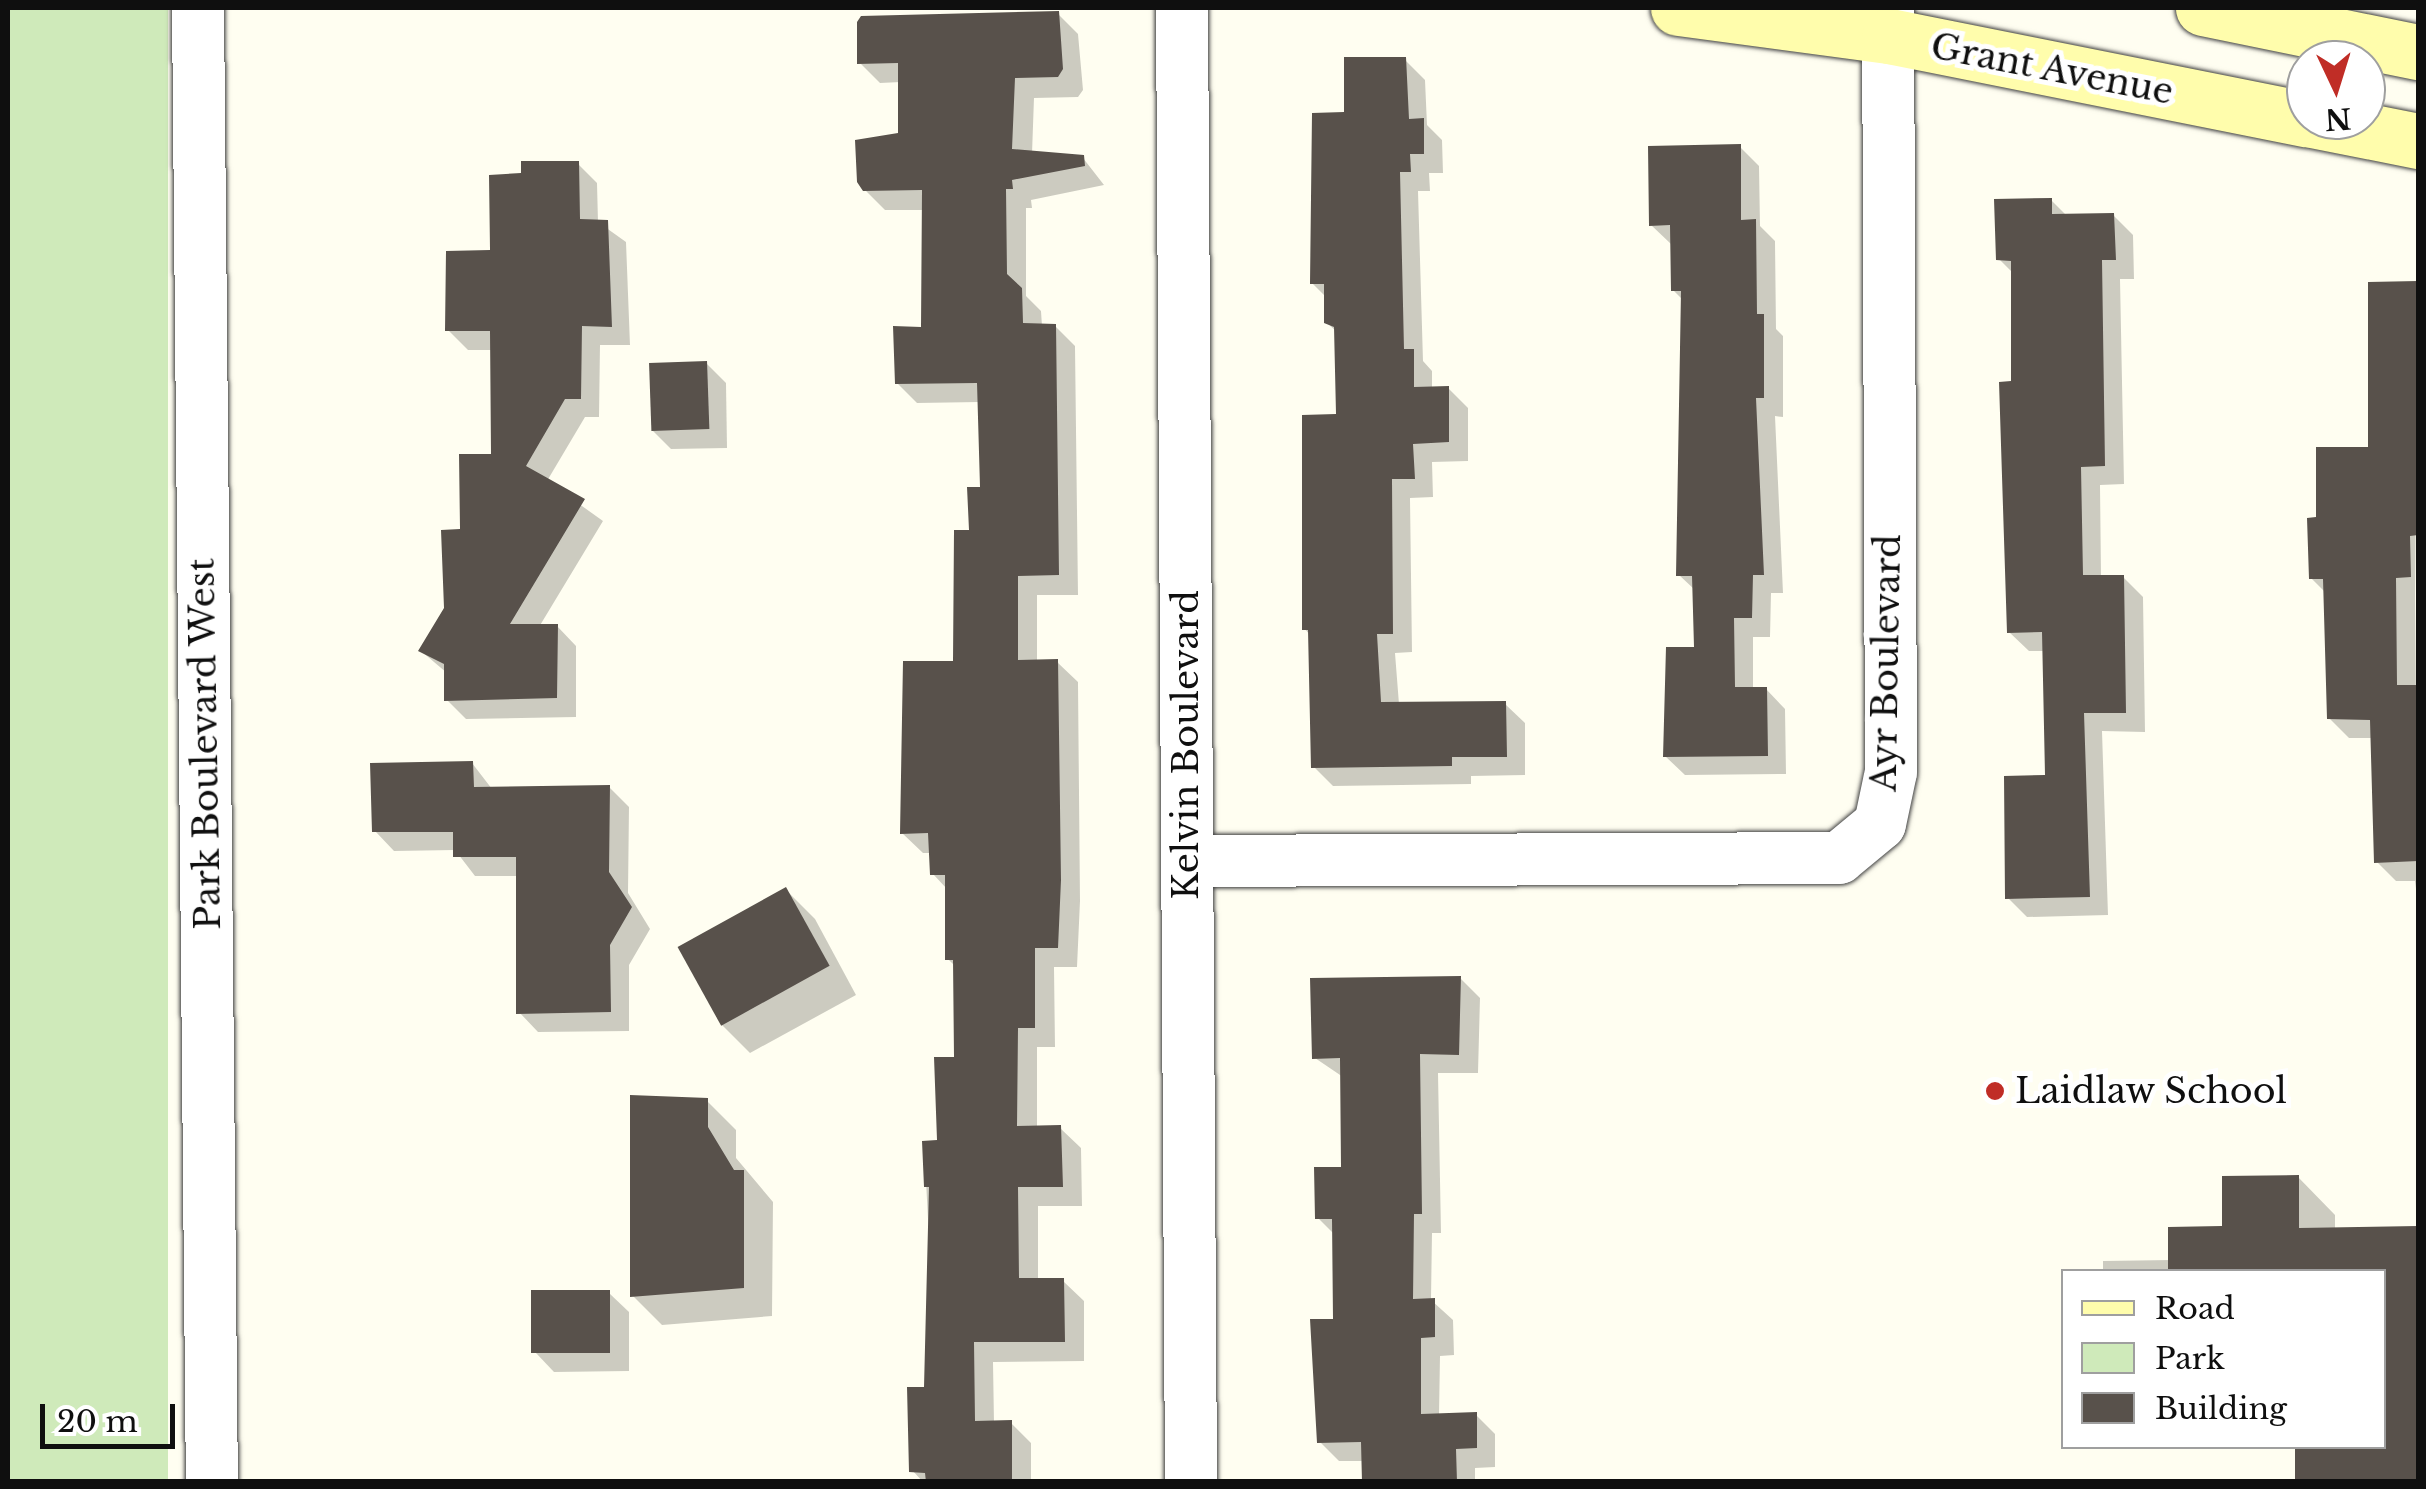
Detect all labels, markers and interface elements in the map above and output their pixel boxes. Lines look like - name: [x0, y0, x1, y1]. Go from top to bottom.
- street label: Grant Avenue: [1927, 25, 2177, 113]
- north arrow: [2286, 40, 2386, 140]
- text: N: [2324, 100, 2352, 137]
- street label: Ayr Boulevard: [1863, 533, 1909, 793]
- street label: Park Boulevard West: [181, 557, 229, 931]
- street label: Kelvin Boulevard: [1165, 590, 1207, 900]
- place label: Laidlaw School: [2015, 1070, 2288, 1112]
- marker: Laidlaw School: [1984, 1080, 2006, 1102]
- legend: [2061, 1269, 2386, 1449]
- text: Road: [2155, 1290, 2235, 1327]
- text: Park: [2155, 1340, 2225, 1377]
- scale bar: [45, 1384, 180, 1446]
- text: Building: [2155, 1390, 2287, 1427]
- text: 20 m: [57, 1403, 138, 1440]

